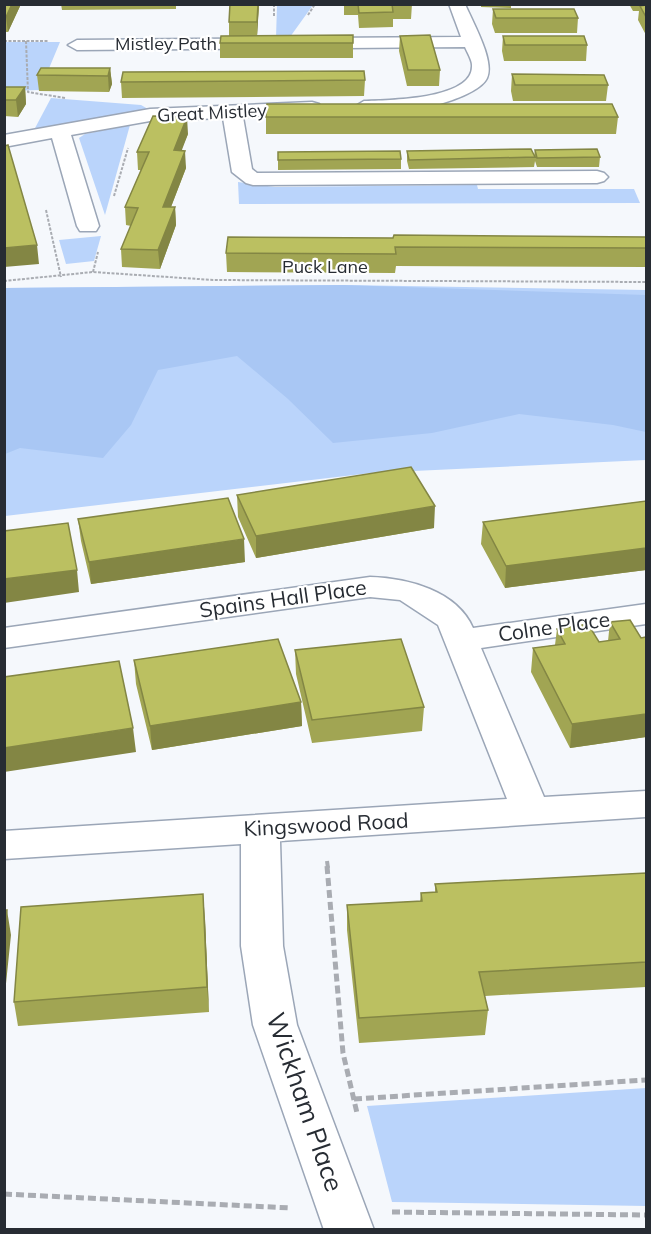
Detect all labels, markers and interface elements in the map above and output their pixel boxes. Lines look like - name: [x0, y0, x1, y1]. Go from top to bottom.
- street label: Mistley Path: [115, 32, 217, 55]
- street label: Great Mistley: [157, 98, 268, 127]
- street label: Puck Lane: [282, 255, 368, 278]
- street label: Spains Hall Place: [198, 573, 368, 623]
- street label: Colne Place: [496, 605, 611, 647]
- street label: Kingswood Road: [243, 807, 409, 841]
- street label: Wickham Place: [259, 1008, 352, 1196]

